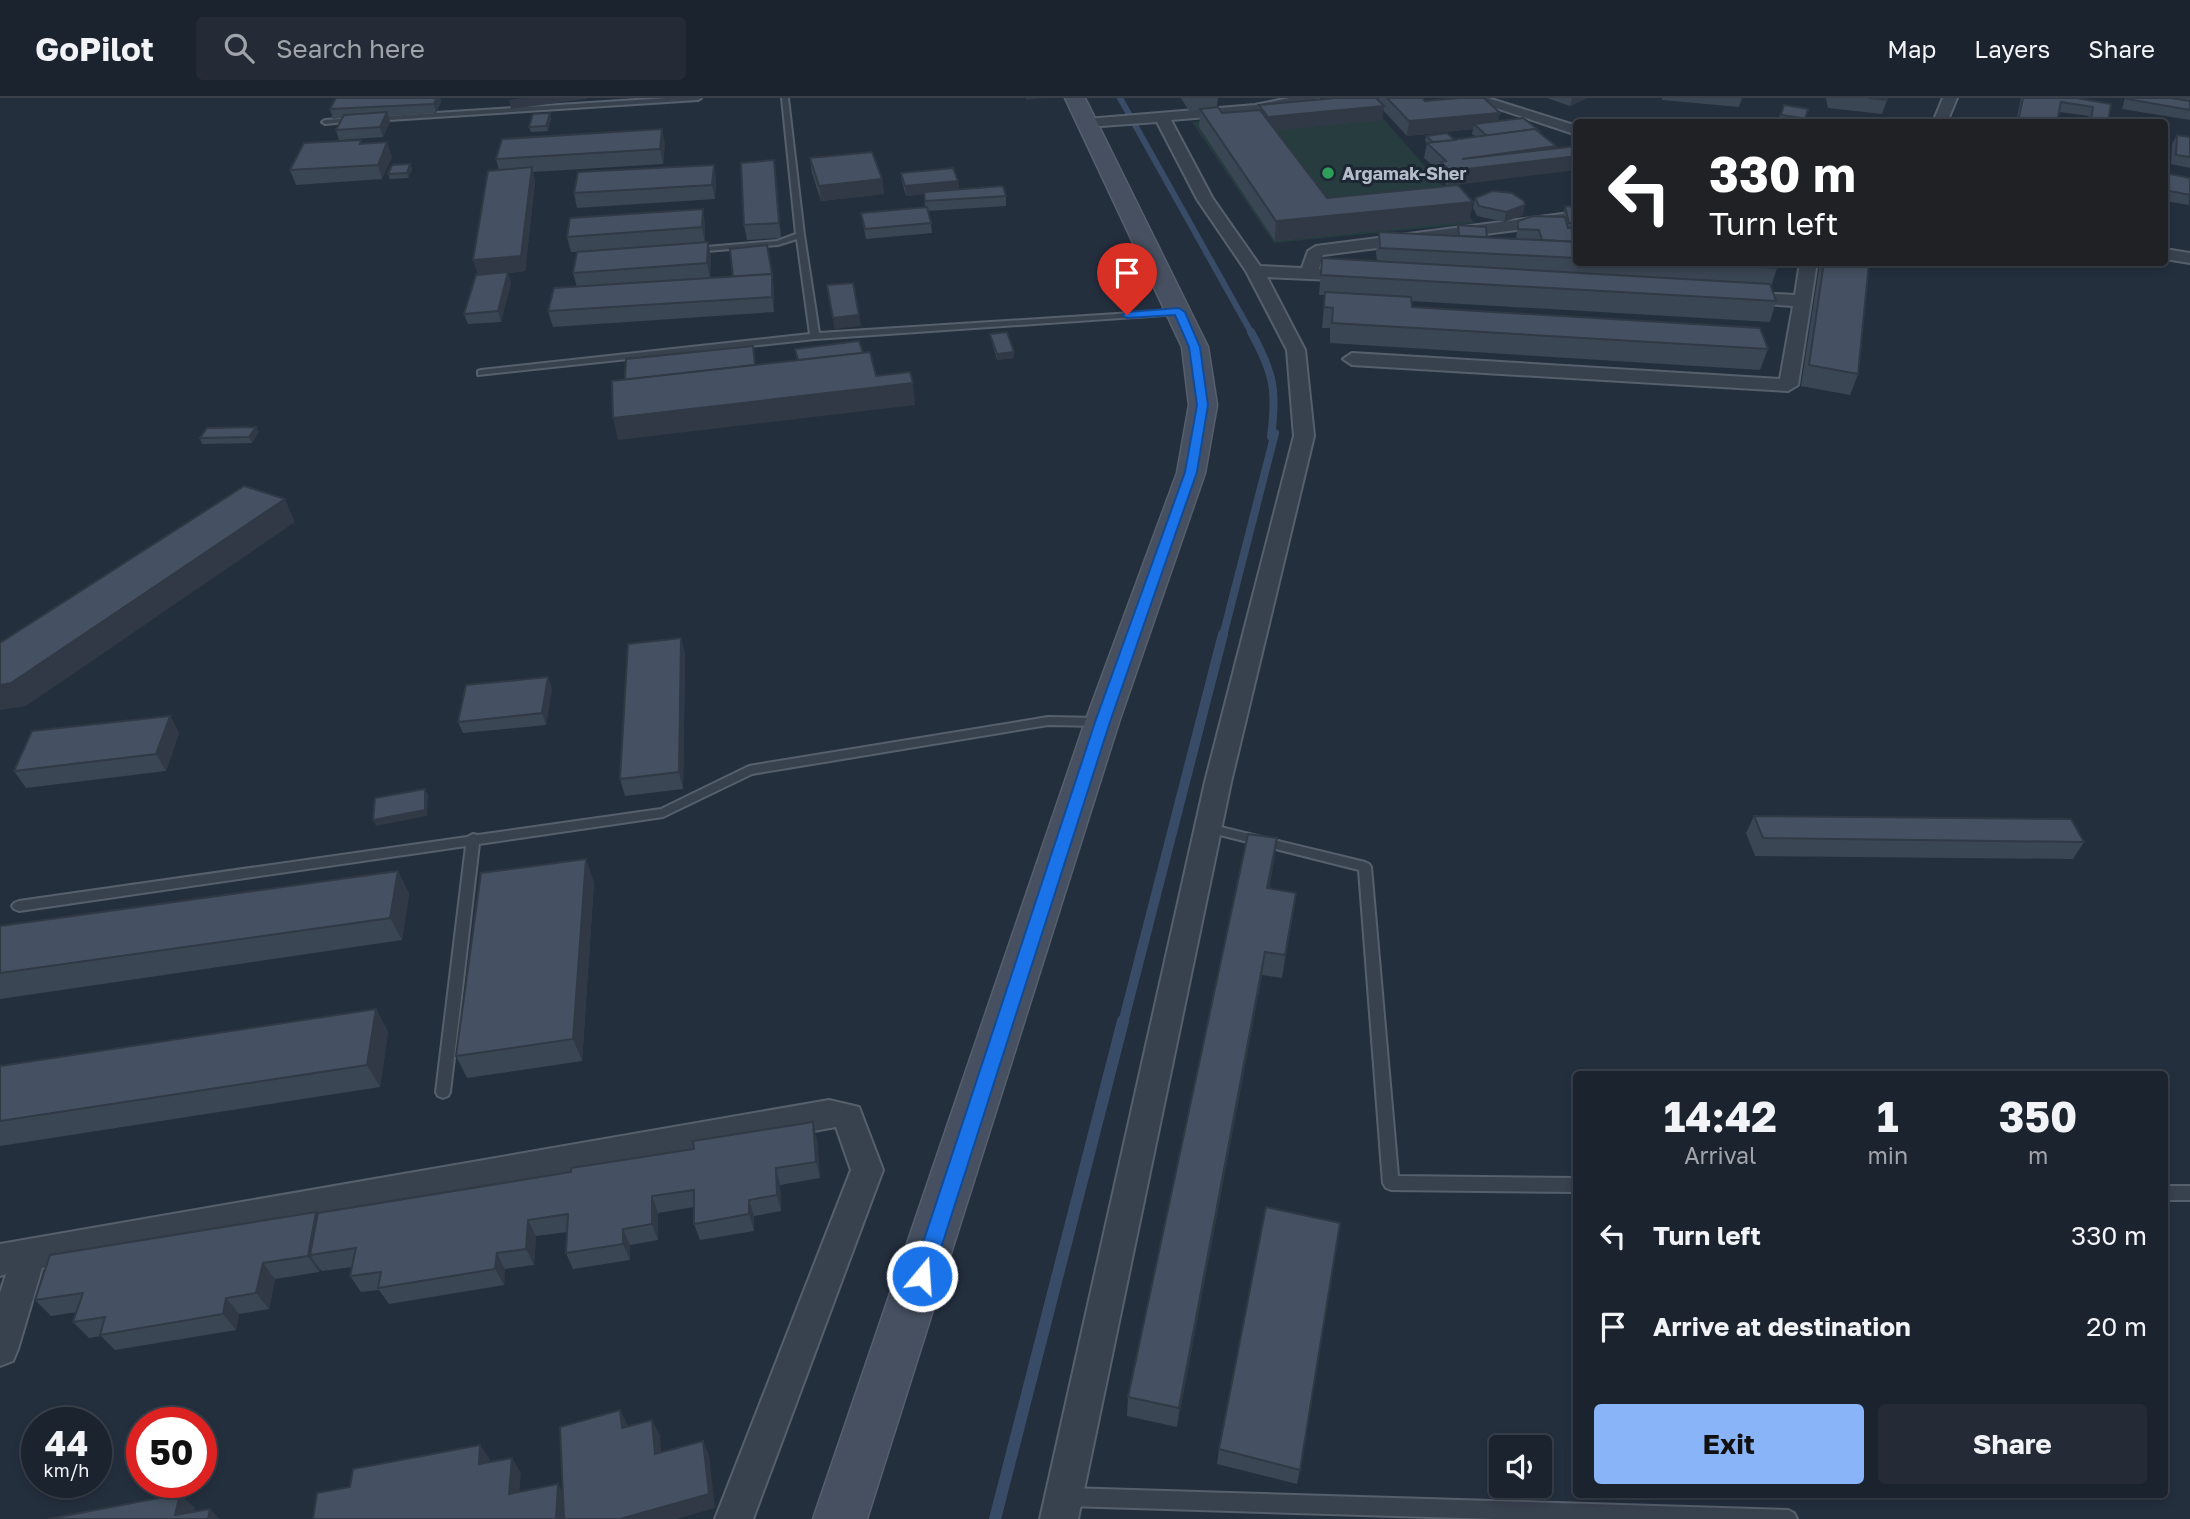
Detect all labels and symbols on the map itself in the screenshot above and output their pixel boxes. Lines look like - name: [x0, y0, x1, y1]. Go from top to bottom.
- place label: Argamak-Sher: [1342, 162, 1467, 184]
- marker: Argamak-Sher: [1320, 165, 1336, 181]
- pin: [1097, 243, 1157, 315]
- position arrow: [885, 1239, 959, 1313]
- speed limit sign: 50: [126, 1407, 217, 1498]

